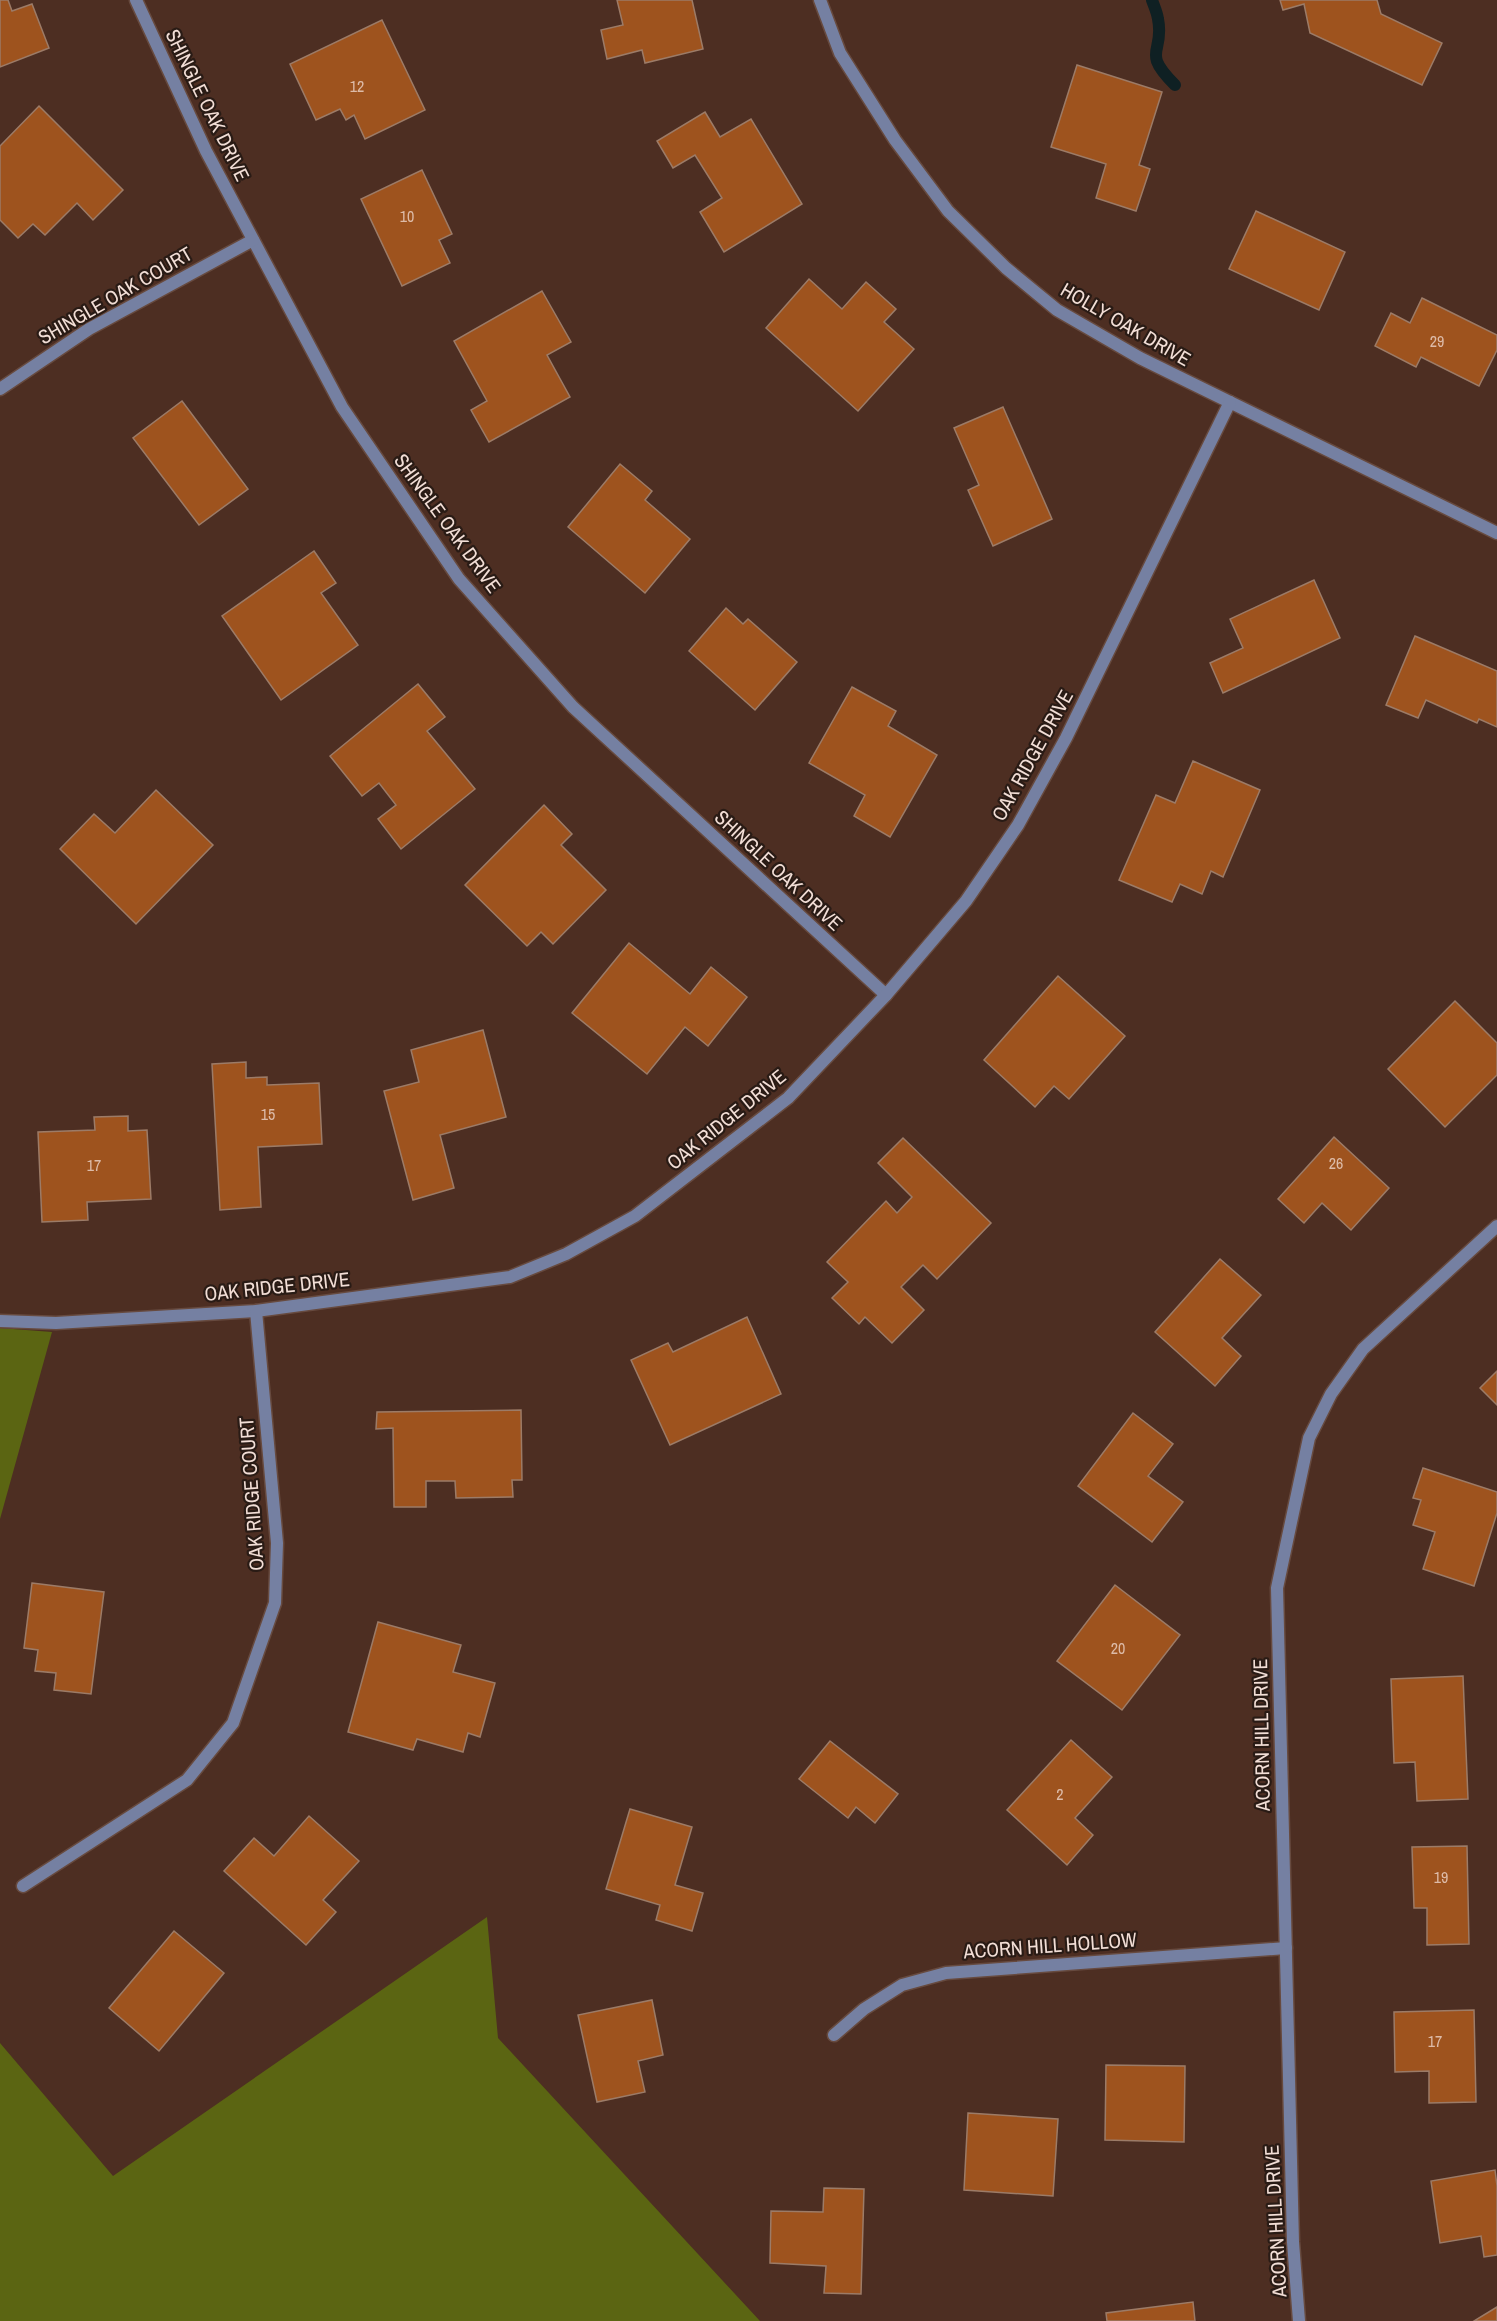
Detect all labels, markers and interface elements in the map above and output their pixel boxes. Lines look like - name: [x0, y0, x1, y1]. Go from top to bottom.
- street label: SHINGLE OAK DRIVE: [160, 25, 256, 185]
- house number: 12: [350, 75, 364, 97]
- house number: 10: [400, 205, 414, 227]
- street label: SHINGLE OAK COURT: [33, 240, 197, 350]
- street label: HOLLY OAK DRIVE: [1056, 276, 1196, 372]
- house number: 29: [1430, 330, 1444, 352]
- street label: SHINGLE OAK DRIVE: [388, 448, 508, 598]
- street label: OAK RIDGE DRIVE: [985, 685, 1079, 825]
- street label: SHINGLE OAK DRIVE: [709, 804, 849, 936]
- street label: OAK RIDGE DRIVE: [661, 1063, 791, 1175]
- house number: 15: [261, 1103, 275, 1125]
- house number: 26: [1329, 1152, 1343, 1174]
- house number: 17: [87, 1154, 101, 1176]
- street label: OAK RIDGE DRIVE: [203, 1265, 351, 1307]
- street label: OAK RIDGE COURT: [232, 1416, 270, 1572]
- house number: 20: [1111, 1637, 1125, 1659]
- street label: ACORN HILL DRIVE: [1246, 1659, 1276, 1812]
- house number: 2: [1056, 1783, 1064, 1805]
- house number: 19: [1434, 1866, 1448, 1888]
- street label: ACORN HILL HOLLOW: [962, 1925, 1138, 1965]
- house number: 17: [1428, 2030, 1442, 2052]
- street label: ACORN HILL DRIVE: [1258, 2144, 1293, 2299]

